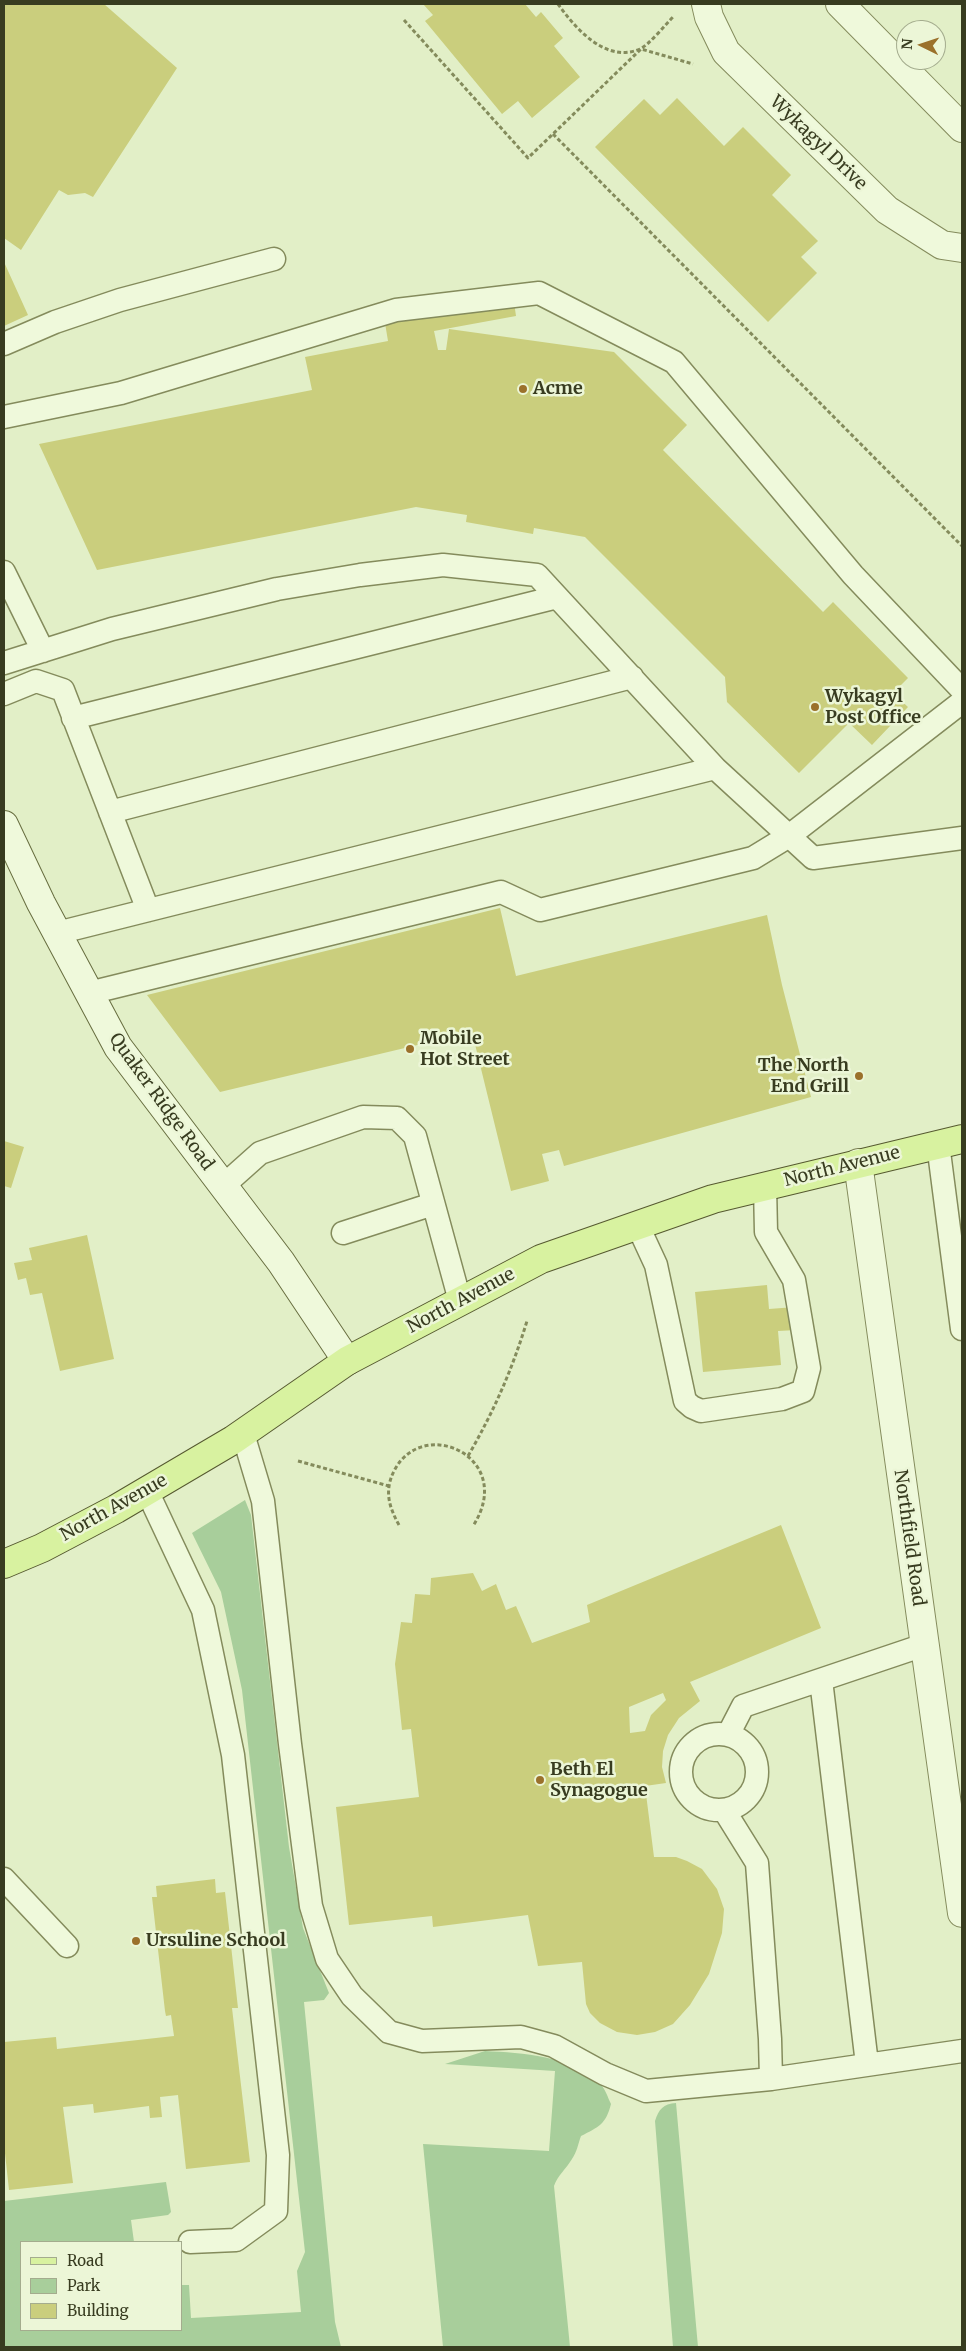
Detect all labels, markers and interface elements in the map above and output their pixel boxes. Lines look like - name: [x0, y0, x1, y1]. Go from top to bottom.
- north arrow: [896, 20, 946, 70]
- text: N: [898, 38, 916, 50]
- street label: Wykagyl Drive: [765, 91, 871, 195]
- place label: Acme: [533, 378, 583, 400]
- marker: Acme: [517, 383, 529, 395]
- place label: Wykagyl Post Office: [825, 686, 921, 729]
- marker: Wykagyl Post Office: [809, 701, 821, 713]
- place label: Mobile Hot Street: [420, 1028, 510, 1070]
- street label: Quaker Ridge Road: [104, 1029, 218, 1175]
- marker: Mobile Hot Street: [404, 1043, 416, 1055]
- place label: The North End Grill: [758, 1055, 849, 1098]
- marker: The North End Grill: [853, 1070, 865, 1082]
- street label: North Avenue: [782, 1142, 902, 1192]
- street label: North Avenue: [404, 1264, 518, 1338]
- street label: Northfield Road: [889, 1468, 929, 1608]
- street label: North Avenue: [57, 1470, 171, 1546]
- place label: Beth El Synagogue: [550, 1759, 648, 1802]
- marker: Beth El Synagogue: [534, 1774, 546, 1786]
- place label: Ursuline School: [146, 1930, 286, 1952]
- marker: Ursuline School: [130, 1935, 142, 1947]
- legend: [20, 2241, 182, 2331]
- text: Road: [67, 2251, 103, 2270]
- text: Park: [67, 2276, 100, 2295]
- text: Building: [67, 2301, 129, 2320]

